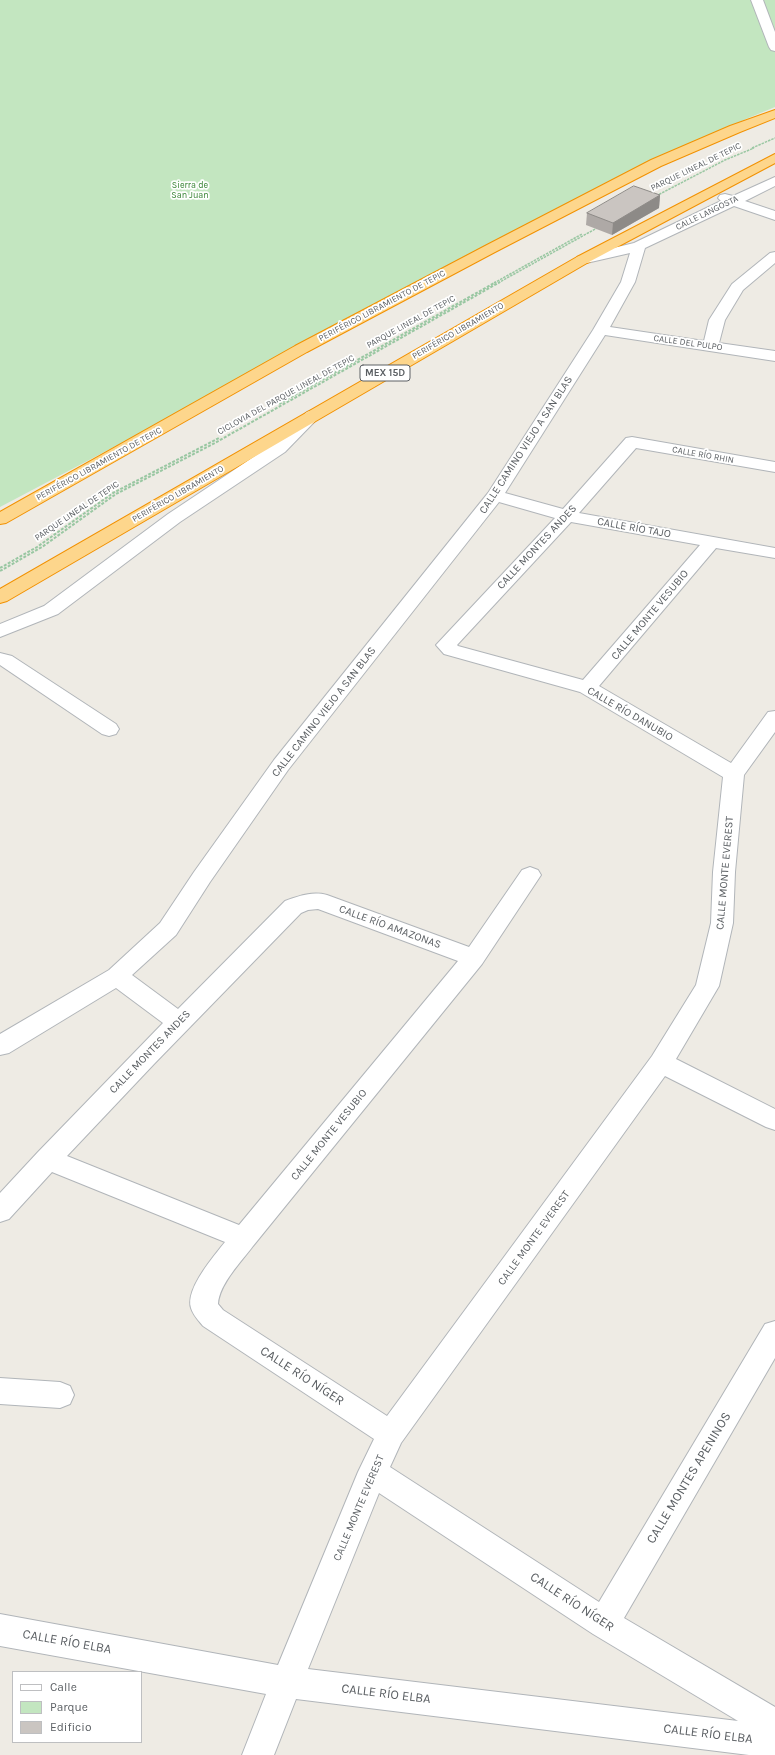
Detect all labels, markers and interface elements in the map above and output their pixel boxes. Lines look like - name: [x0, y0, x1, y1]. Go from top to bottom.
- street label: PARQUE LINEAL DE TEPIC: [649, 140, 743, 194]
- park label: Sierra de San Juan: [171, 180, 209, 201]
- street label: CALLE LANGOSTA: [674, 193, 740, 233]
- street label: PERIFÉRICO LIBRAMIENTO DE TEPIC: [317, 268, 447, 344]
- street label: PARQUE LINEAL DE TEPIC: [365, 293, 457, 351]
- street label: PERIFÉRICO LIBRAMIENTO: [410, 300, 506, 362]
- street label: CALLE DEL PULPO: [653, 333, 723, 353]
- street label: CICLOVIA DEL PARQUE LINEAL DE TEPIC: [216, 353, 356, 437]
- road number: MEX 15D: [360, 365, 410, 381]
- street label: CALLE CAMINO VIEJO A SAN BLAS: [477, 374, 575, 516]
- street label: PERIFÉRICO LIBRAMIENTO DE TEPIC: [34, 425, 164, 503]
- street label: CALLE RÍO RHIN: [671, 444, 735, 466]
- street label: PERIFÉRICO LIBRAMIENTO: [130, 463, 226, 525]
- street label: PARQUE LINEAL DE TEPIC: [33, 479, 121, 543]
- street label: CALLE MONTES ANDES: [494, 502, 580, 592]
- street label: CALLE RÍO TAJO: [596, 515, 672, 541]
- street label: CALLE MONTE VESUBIO: [608, 567, 692, 663]
- street label: CALLE CAMINO VIEJO A SAN BLAS: [269, 644, 379, 780]
- street label: CALLE RÍO DANUBIO: [585, 684, 675, 744]
- street label: CALLE MONTE EVEREST: [713, 816, 737, 930]
- street label: CALLE RÍO AMAZONAS: [337, 902, 443, 952]
- street label: CALLE MONTES ANDES: [107, 1008, 193, 1096]
- street label: CALLE MONTE VESUBIO: [288, 1087, 370, 1183]
- street label: CALLE MONTE EVEREST: [495, 1188, 573, 1288]
- street label: CALLE RÍO NÍGER: [257, 1343, 347, 1409]
- street label: CALLE MONTES APENINOS: [644, 1409, 734, 1547]
- street label: CALLE MONTE EVEREST: [331, 1453, 387, 1563]
- street label: CALLE RÍO NÍGER: [527, 1569, 617, 1635]
- street label: CALLE RÍO ELBA: [21, 1627, 113, 1657]
- legend: [12, 1671, 142, 1743]
- text: Calle: [50, 1680, 77, 1694]
- street label: CALLE RÍO ELBA: [340, 1681, 432, 1707]
- text: Parque: [50, 1700, 88, 1714]
- text: Edificio: [50, 1720, 91, 1734]
- street label: CALLE RÍO ELBA: [662, 1721, 754, 1747]

